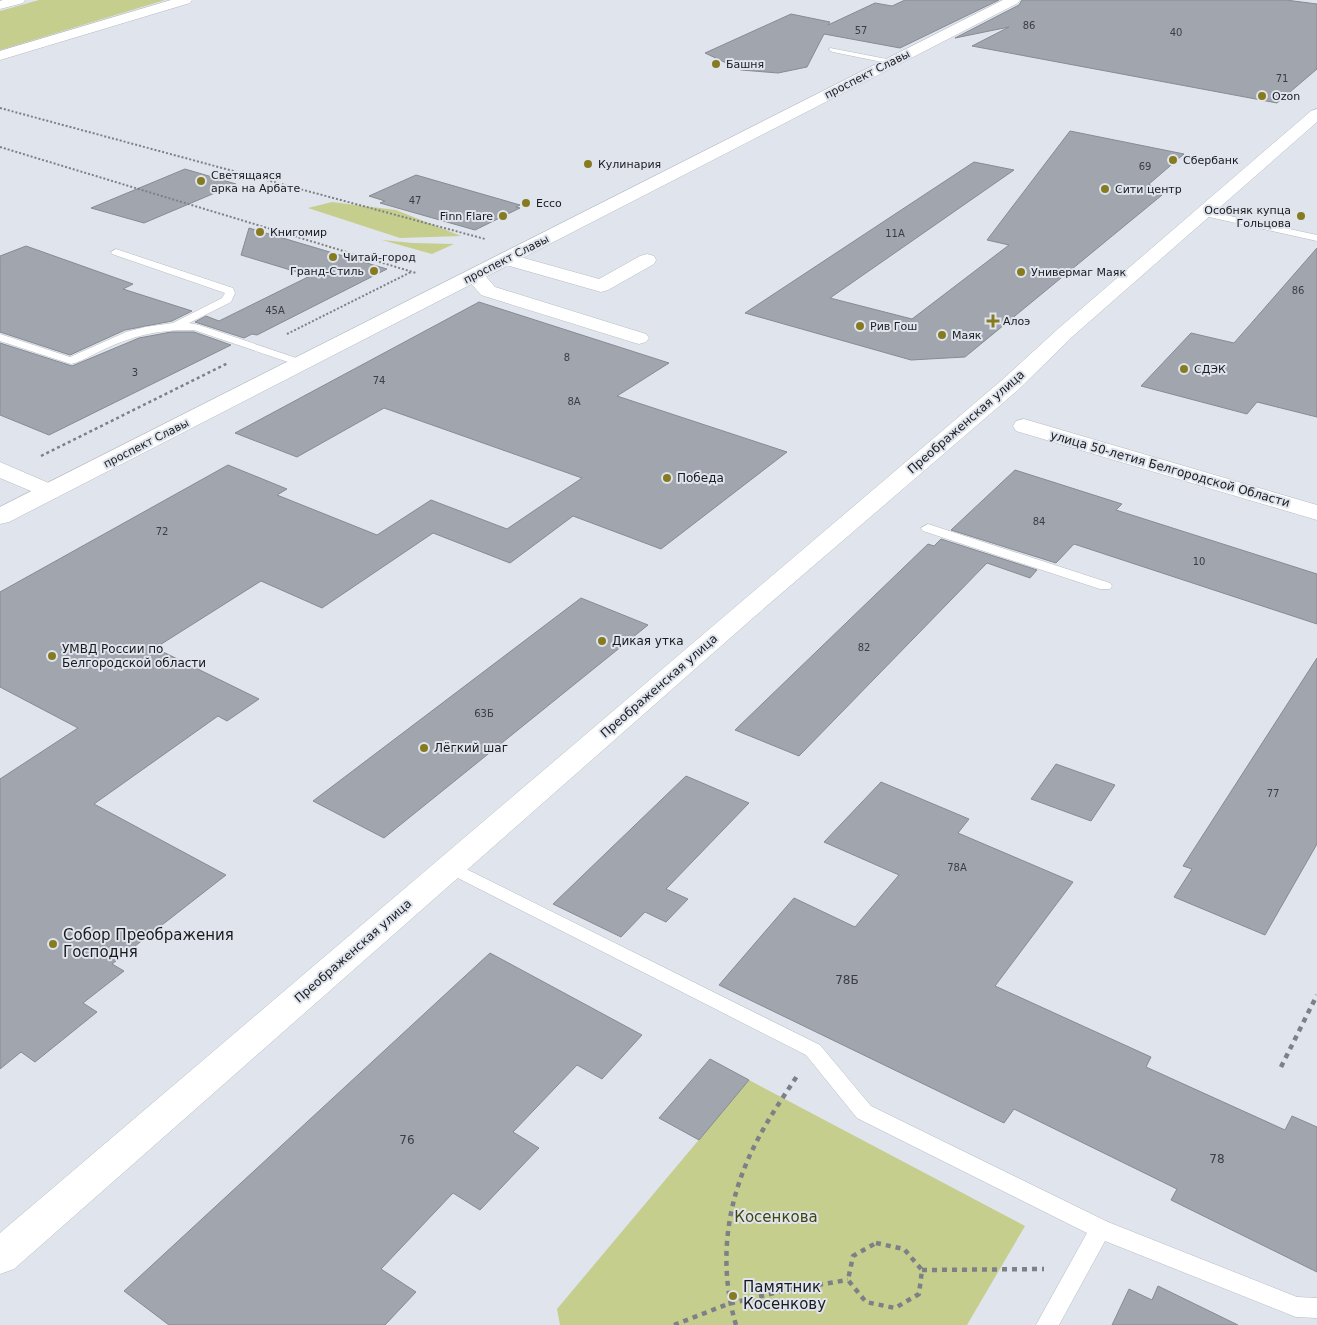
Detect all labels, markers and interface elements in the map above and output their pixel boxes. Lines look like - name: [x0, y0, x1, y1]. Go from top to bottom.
- house number: 86: [1023, 20, 1035, 31]
- house number: 57: [855, 25, 867, 36]
- house number: 40: [1170, 27, 1182, 38]
- street label: проспект Славы: [822, 47, 912, 102]
- marker: Башня: [710, 58, 722, 70]
- place label: Башня: [726, 58, 764, 71]
- house number: 71: [1276, 73, 1288, 84]
- marker: Ozon: [1256, 90, 1268, 102]
- place label: Ozon: [1272, 90, 1300, 103]
- marker: Сбербанк: [1167, 154, 1179, 166]
- place label: Сбербанк: [1183, 154, 1239, 167]
- marker: Кулинария: [582, 158, 594, 170]
- place label: Кулинария: [598, 158, 661, 171]
- house number: 69: [1139, 161, 1151, 172]
- place label: Светящаяся арка на Арбате: [211, 169, 300, 195]
- marker: Светящаяся арка на Арбате: [195, 175, 207, 187]
- marker: Сити центр: [1099, 183, 1111, 195]
- place label: Сити центр: [1115, 183, 1182, 196]
- house number: 47: [409, 195, 421, 206]
- marker: Ecco: [520, 197, 532, 209]
- place label: Ecco: [536, 197, 562, 210]
- place label: Особняк купца Гольцова: [1204, 204, 1291, 230]
- place label: Finn Flare: [440, 210, 493, 223]
- marker: Finn Flare: [497, 210, 509, 222]
- marker: Особняк купца Гольцова: [1295, 210, 1307, 222]
- marker: Книгомир: [254, 226, 266, 238]
- place label: Книгомир: [270, 226, 327, 239]
- house number: 11А: [885, 228, 905, 239]
- street label: проспект Славы: [461, 232, 551, 287]
- marker: Читай-город: [327, 251, 339, 263]
- place label: Читай-город: [343, 251, 416, 264]
- place label: Гранд-Стиль: [290, 265, 364, 278]
- marker: Гранд-Стиль: [368, 265, 380, 277]
- marker: Универмаг Маяк: [1015, 266, 1027, 278]
- place label: Универмаг Маяк: [1031, 266, 1126, 279]
- house number: 86: [1292, 285, 1304, 296]
- house number: 45А: [265, 305, 285, 316]
- marker: Алоэ: [987, 315, 999, 327]
- place label: Алоэ: [1003, 315, 1030, 328]
- marker: Рив Гош: [854, 320, 866, 332]
- place label: Рив Гош: [870, 320, 917, 333]
- marker: Маяк: [936, 329, 948, 341]
- place label: Маяк: [952, 329, 982, 342]
- house number: 8: [564, 352, 570, 363]
- marker: СДЭК: [1178, 363, 1190, 375]
- place label: СДЭК: [1194, 363, 1226, 376]
- house number: 3: [132, 367, 138, 378]
- street label: Преображенская улица: [905, 367, 1027, 477]
- house number: 74: [373, 375, 385, 386]
- house number: 8А: [567, 396, 581, 407]
- street label: проспект Славы: [101, 416, 191, 471]
- street label: улица 50-летия Белгородской Области: [1049, 428, 1291, 510]
- place label: Победа: [677, 471, 724, 485]
- marker: Победа: [661, 472, 673, 484]
- house number: 84: [1033, 516, 1045, 527]
- house number: 72: [156, 526, 168, 537]
- house number: 10: [1193, 556, 1205, 567]
- street label: Преображенская улица: [598, 631, 720, 741]
- place label: Дикая утка: [612, 634, 684, 648]
- marker: Дикая утка: [596, 635, 608, 647]
- place label: УМВД России по Белгородской области: [62, 642, 206, 670]
- house number: 82: [858, 642, 870, 653]
- marker: УМВД России по Белгородской области: [46, 650, 58, 662]
- house number: 63Б: [474, 708, 494, 719]
- place label: Лёгкий шаг: [434, 741, 508, 755]
- marker: Лёгкий шаг: [418, 742, 430, 754]
- house number: 77: [1267, 788, 1279, 799]
- house number: 78А: [947, 862, 967, 873]
- street label: Преображенская улица: [292, 896, 414, 1006]
- place label: Собор Преображения Господня: [63, 926, 234, 961]
- marker: Собор Преображения Господня: [47, 938, 59, 950]
- house number: 78Б: [835, 973, 859, 987]
- house number: 76: [399, 1133, 415, 1147]
- house number: 78: [1209, 1152, 1225, 1166]
- park label: Косенкова: [734, 1208, 818, 1226]
- place label: Памятник Косенкову: [743, 1278, 826, 1313]
- marker: Памятник Косенкову: [727, 1290, 739, 1302]

